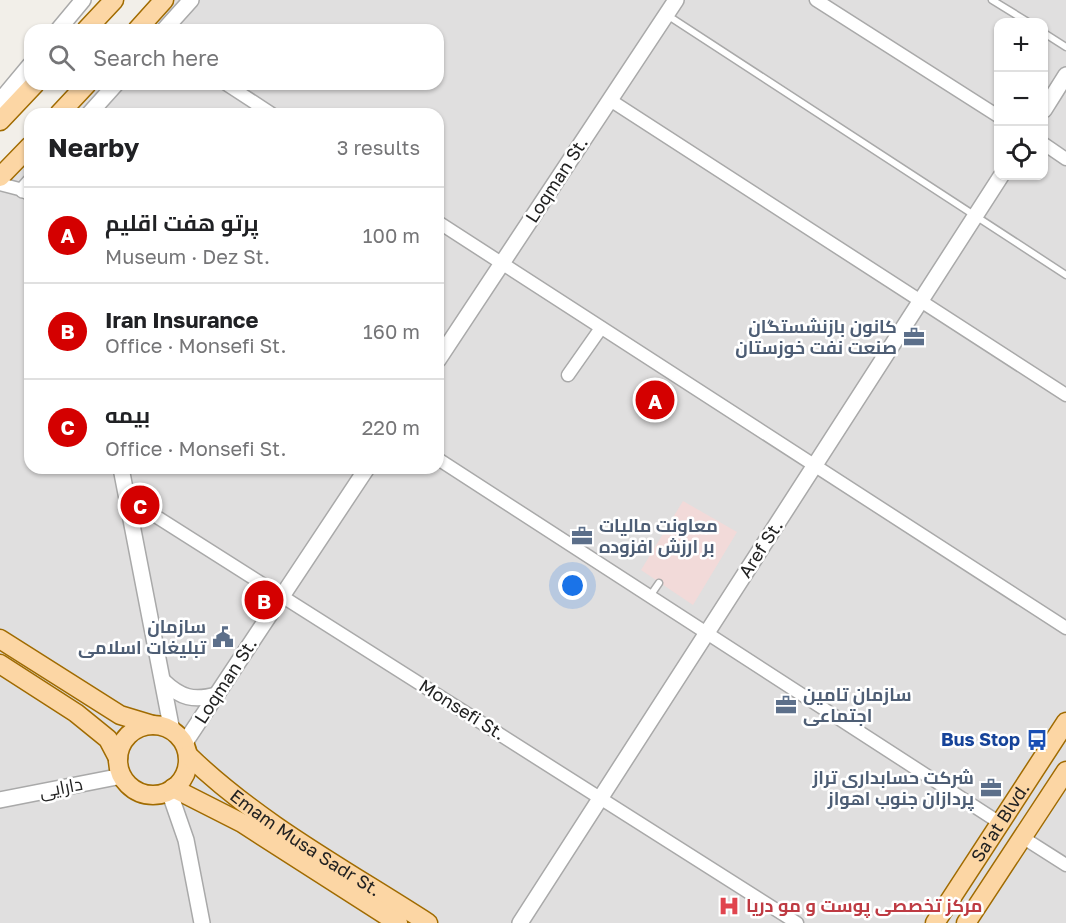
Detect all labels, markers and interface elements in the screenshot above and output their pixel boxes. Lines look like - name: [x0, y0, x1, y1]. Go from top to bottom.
- map controls: [994, 18, 1048, 180]
- button: +: [994, 18, 1048, 72]
- search box: [24, 24, 444, 90]
- icon: search: [45, 41, 78, 74]
- text: Search here: [93, 44, 219, 71]
- button: −: [994, 72, 1048, 126]
- button: locate: [994, 126, 1048, 180]
- text: Nearby: [48, 132, 139, 163]
- street label: Loqman St.: [520, 132, 592, 227]
- text: 3 results: [337, 135, 420, 159]
- text: پرتو هفت اقلیم: [105, 209, 258, 236]
- text: A: [60, 223, 75, 247]
- text: 100 m: [363, 223, 420, 247]
- text: Museum · Dez St.: [105, 244, 270, 268]
- text: Iran Insurance: [105, 306, 258, 333]
- place label: کانون بازنشستگان صنعت نفت خوزستان: [735, 315, 897, 359]
- text: B: [60, 319, 75, 343]
- text: 160 m: [363, 319, 420, 343]
- office icon: کانون بازنشستگان صنعت نفت خوزستان: [902, 325, 926, 349]
- text: Office · Monsefi St.: [105, 333, 287, 357]
- pin: A: [636, 378, 674, 422]
- text: بیمه: [105, 401, 150, 428]
- text: C: [60, 415, 75, 439]
- text: 220 m: [362, 415, 420, 439]
- text: Office · Monsefi St.: [105, 436, 287, 460]
- pin: C: [120, 482, 160, 528]
- place label: معاونت مالیات بر ارزش افزوده: [599, 514, 718, 558]
- street label: Aref St.: [733, 515, 787, 582]
- office icon: معاونت مالیات بر ارزش افزوده: [570, 524, 594, 548]
- your location: [558, 571, 587, 600]
- pin: B: [244, 578, 284, 622]
- place label: سازمان تبلیغات اسلامی: [78, 615, 206, 659]
- public building icon: سازمان تبلیغات اسلامی: [211, 625, 235, 649]
- street label: Loqman St.: [189, 633, 261, 728]
- street label: Monsefi St.: [415, 674, 510, 744]
- place label: سازمان تامین اجتماعی: [803, 683, 912, 727]
- office icon: سازمان تامین اجتماعی: [774, 693, 798, 717]
- place label: Bus Stop: [941, 728, 1020, 750]
- bus stop icon: Bus Stop: [1025, 728, 1049, 752]
- place label: شرکت حسابداری تراز پردازان جنوب اهواز: [811, 766, 974, 811]
- street label: دارایی: [37, 772, 85, 803]
- office icon: شرکت حسابداری تراز پردازان جنوب اهواز: [979, 776, 1003, 800]
- street label: Sa'at Blvd.: [966, 778, 1034, 866]
- street label: Emam Musa Sadr St.: [226, 784, 385, 901]
- hospital icon: مرکز تخصصی پوست و مو دریا: [717, 894, 741, 918]
- place label: مرکز تخصصی پوست و مو دریا: [746, 894, 983, 918]

